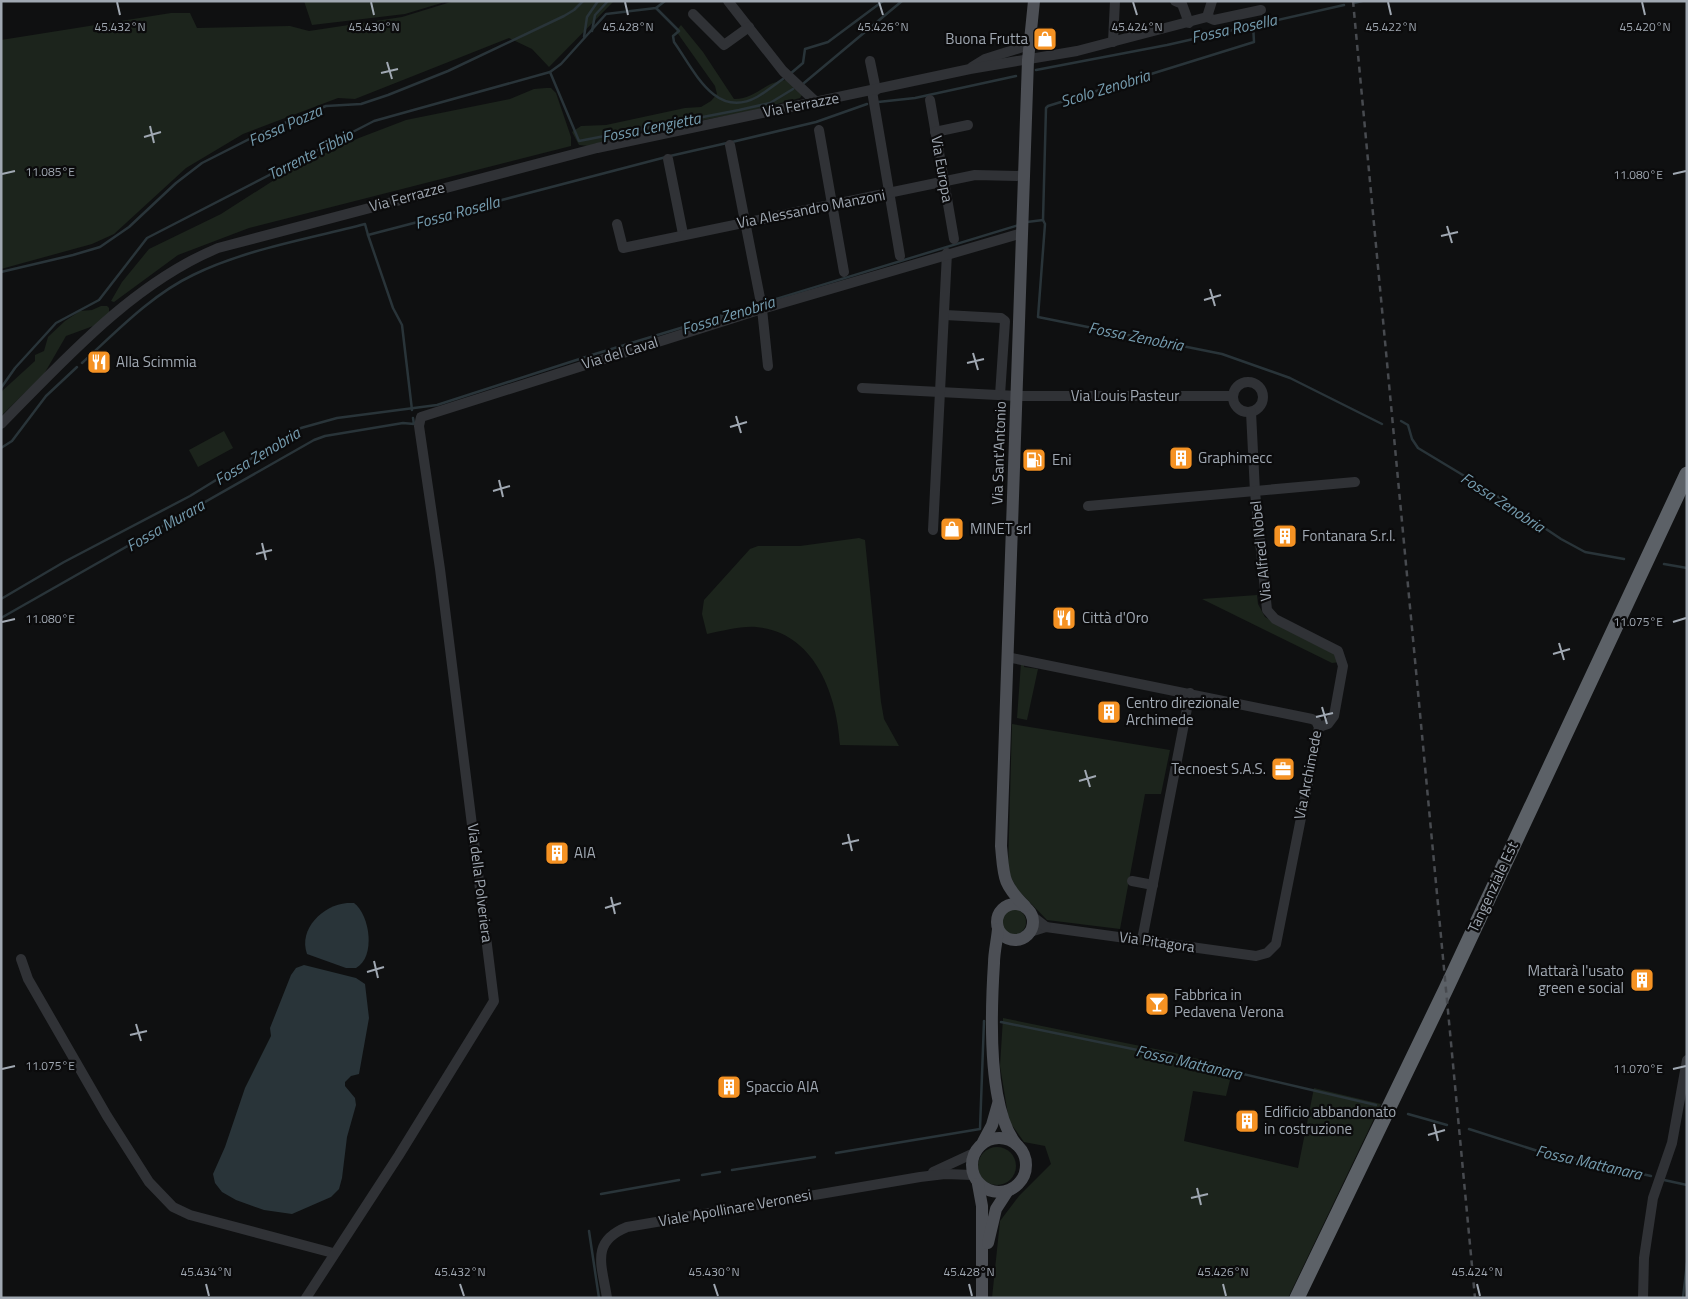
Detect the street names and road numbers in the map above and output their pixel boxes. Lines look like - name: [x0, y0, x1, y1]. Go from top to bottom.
- street label: Via Ferrazze: [761, 86, 841, 123]
- street label: Via Europa: [925, 134, 960, 205]
- street label: Via Ferrazze: [367, 175, 447, 218]
- street label: Via Alessandro Manzoni: [735, 183, 887, 234]
- street label: Via del Caval: [579, 330, 661, 375]
- street label: Via Louis Pasteur: [1071, 384, 1179, 407]
- street label: Via Sant'Antonio: [985, 401, 1012, 505]
- street label: Via Alfred Nobel: [1244, 500, 1277, 602]
- street label: Via Archimede: [1288, 728, 1327, 821]
- street label: Via della Polveriera: [462, 822, 499, 944]
- street label: Tangenziale Est: [1461, 837, 1524, 936]
- street label: Via Pitagora: [1118, 925, 1197, 958]
- street label: Viale Apollinare Veronesi: [657, 1183, 813, 1232]

